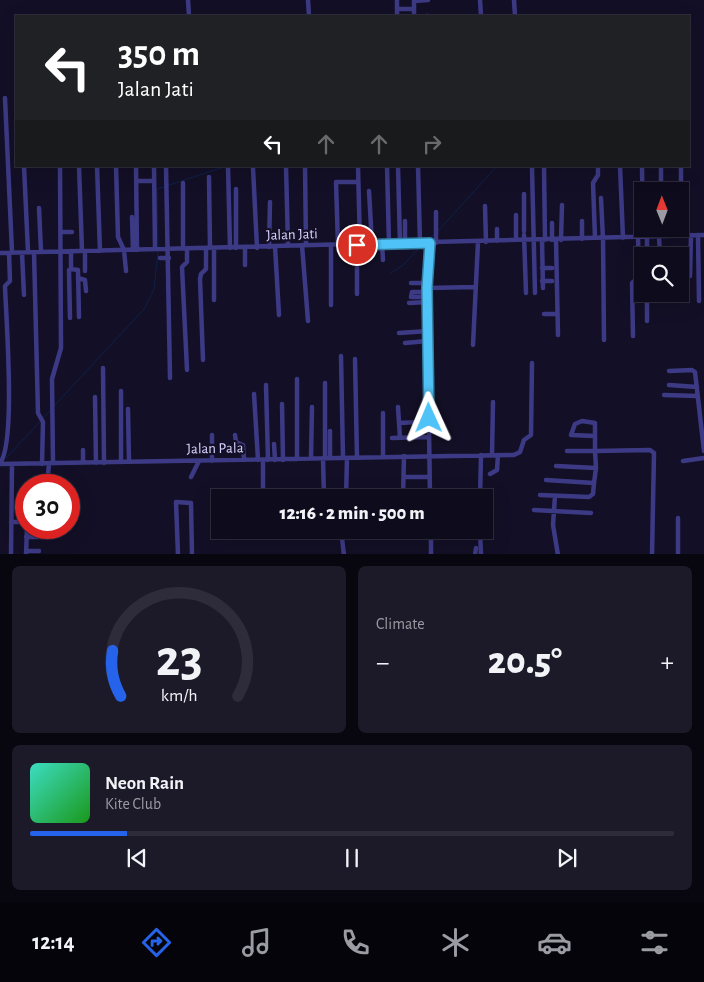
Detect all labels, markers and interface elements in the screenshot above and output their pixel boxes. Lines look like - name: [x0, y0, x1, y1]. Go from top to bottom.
- icon: left: [35, 35, 100, 100]
- text: 350 m: [118, 37, 200, 72]
- text: Jalan Jati: [118, 78, 194, 100]
- icon: left: [259, 130, 287, 158]
- icon: ahead: [312, 130, 340, 158]
- icon: ahead: [365, 130, 393, 158]
- icon: right: [418, 130, 446, 158]
- north arrow: [634, 182, 689, 238]
- map controls: [634, 182, 689, 302]
- pin: [336, 224, 378, 266]
- street label: Jalan Jati: [266, 226, 318, 243]
- icon: arrive: [343, 231, 371, 259]
- button: search: [634, 247, 689, 302]
- position arrow: [402, 391, 454, 443]
- street label: Jalan Pala: [186, 441, 244, 456]
- speed limit sign: 30: [15, 474, 80, 539]
- text: 12:16 · 2 min · 500 m: [279, 504, 425, 523]
- text: Climate: [376, 616, 425, 632]
- text: 23: [156, 633, 202, 685]
- text: 20.5°: [488, 643, 562, 681]
- text: −: [376, 649, 389, 677]
- text: +: [661, 649, 674, 677]
- text: km/h: [161, 687, 197, 705]
- text: Neon Rain: [105, 774, 184, 793]
- text: Kite Club: [105, 796, 161, 812]
- icon: previous: [123, 844, 151, 872]
- icon: pause: [338, 844, 366, 872]
- icon: next: [553, 844, 581, 872]
- icon: directions: [139, 925, 174, 960]
- icon: music: [239, 925, 274, 960]
- icon: phone: [338, 925, 373, 960]
- icon: climate: [438, 925, 473, 960]
- icon: car: [537, 925, 572, 960]
- icon: filters: [637, 925, 672, 960]
- text: 12:14: [32, 931, 75, 953]

